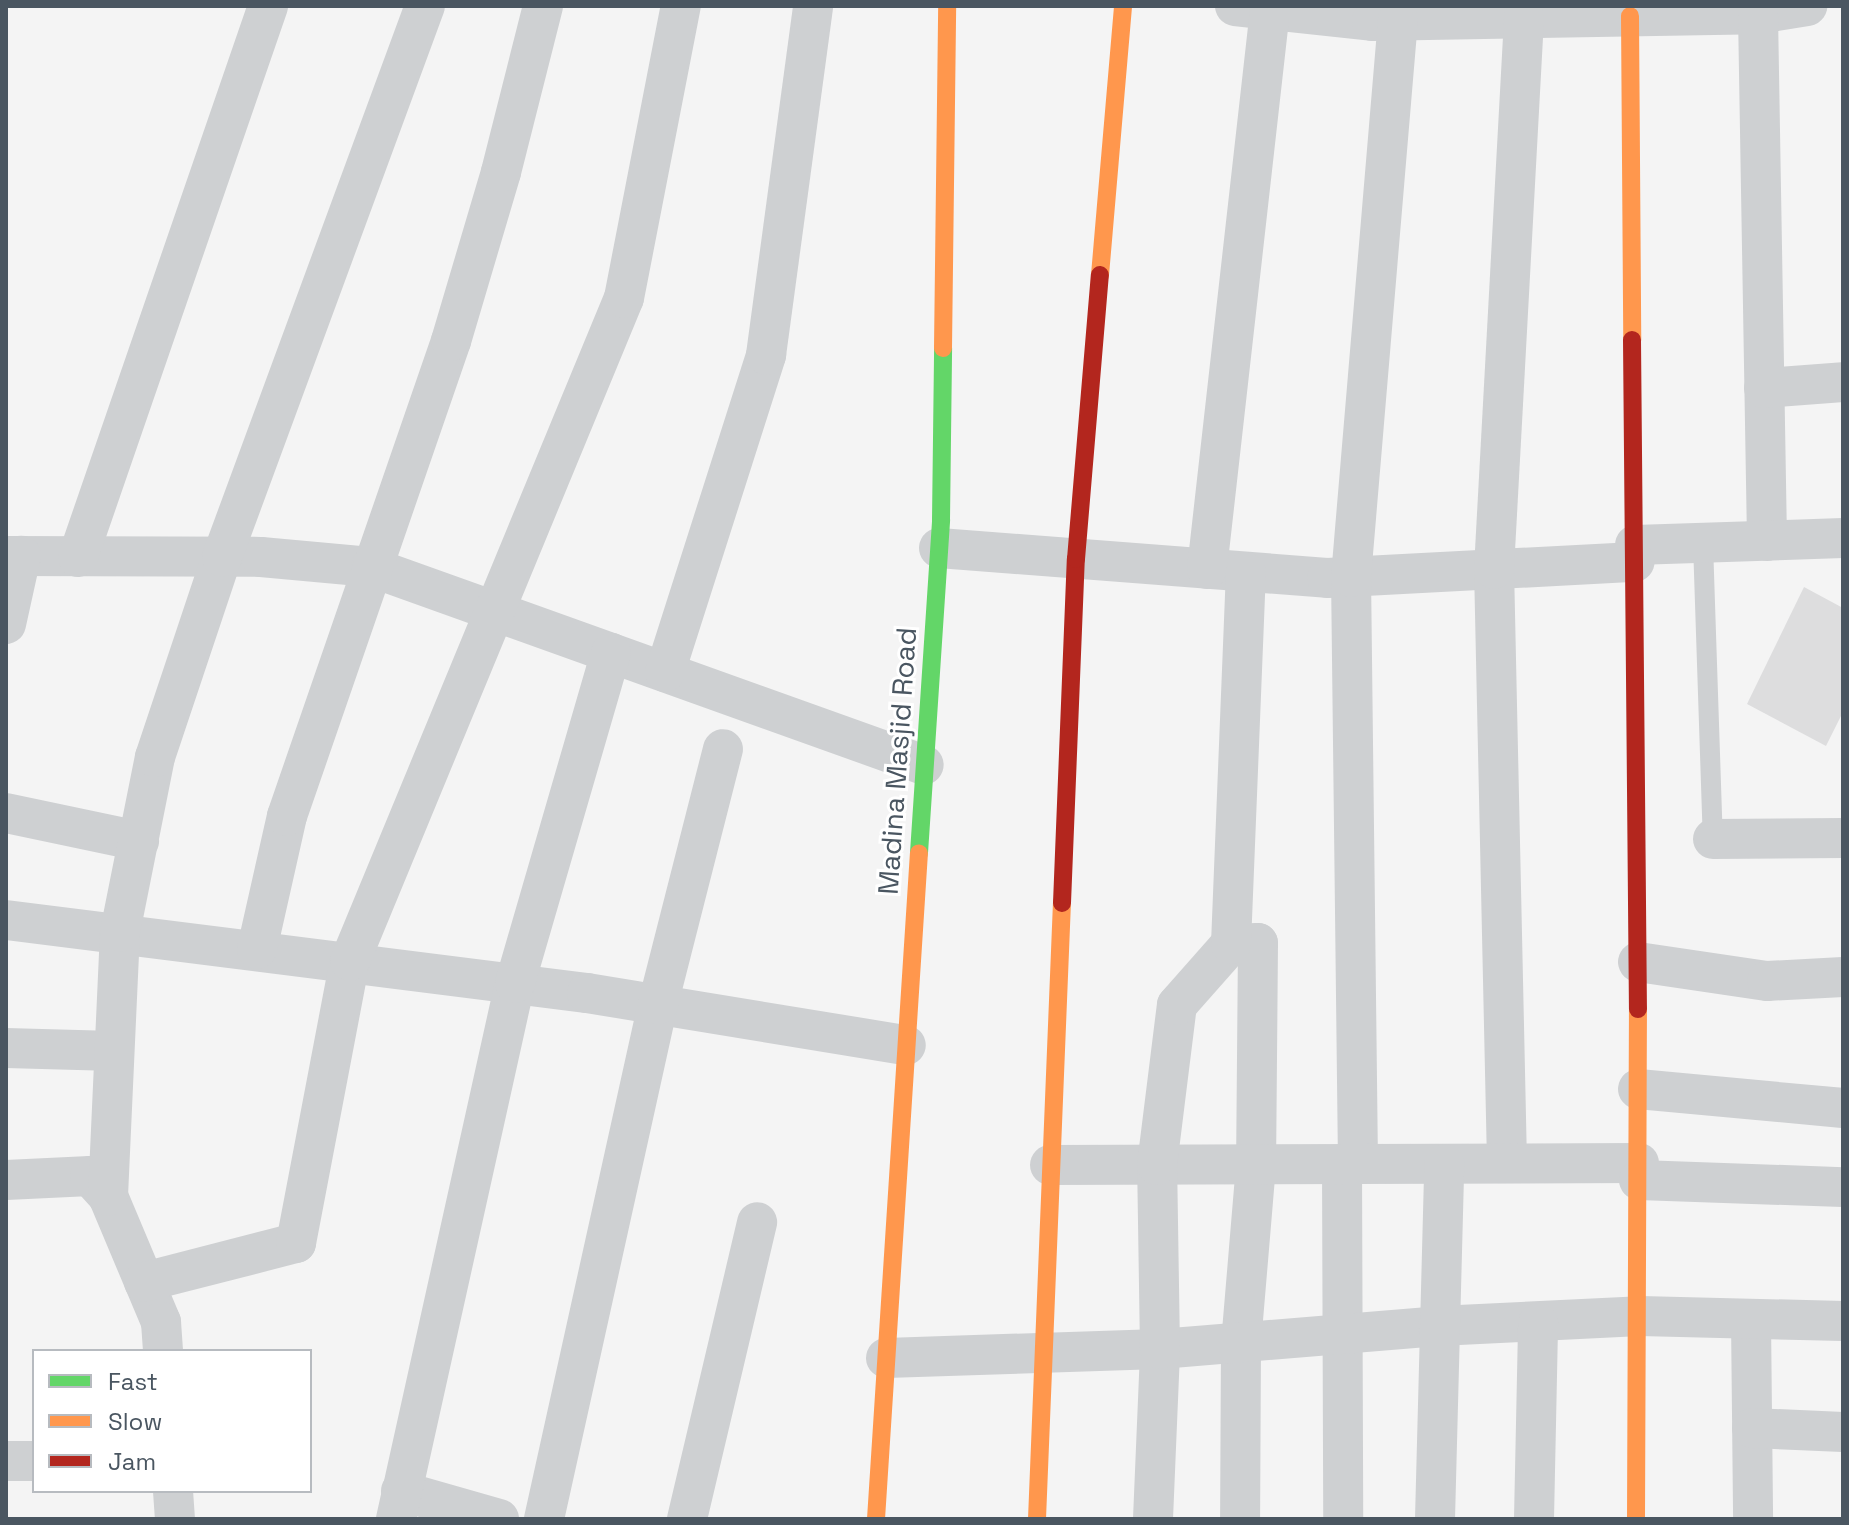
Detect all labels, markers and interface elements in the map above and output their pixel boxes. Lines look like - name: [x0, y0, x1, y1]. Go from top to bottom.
- street label: Madina Masjid Road: [871, 626, 923, 896]
- legend: [32, 1349, 312, 1493]
- text: Fast: [108, 1366, 158, 1397]
- text: Slow: [108, 1406, 162, 1437]
- text: Jam: [108, 1446, 156, 1477]

